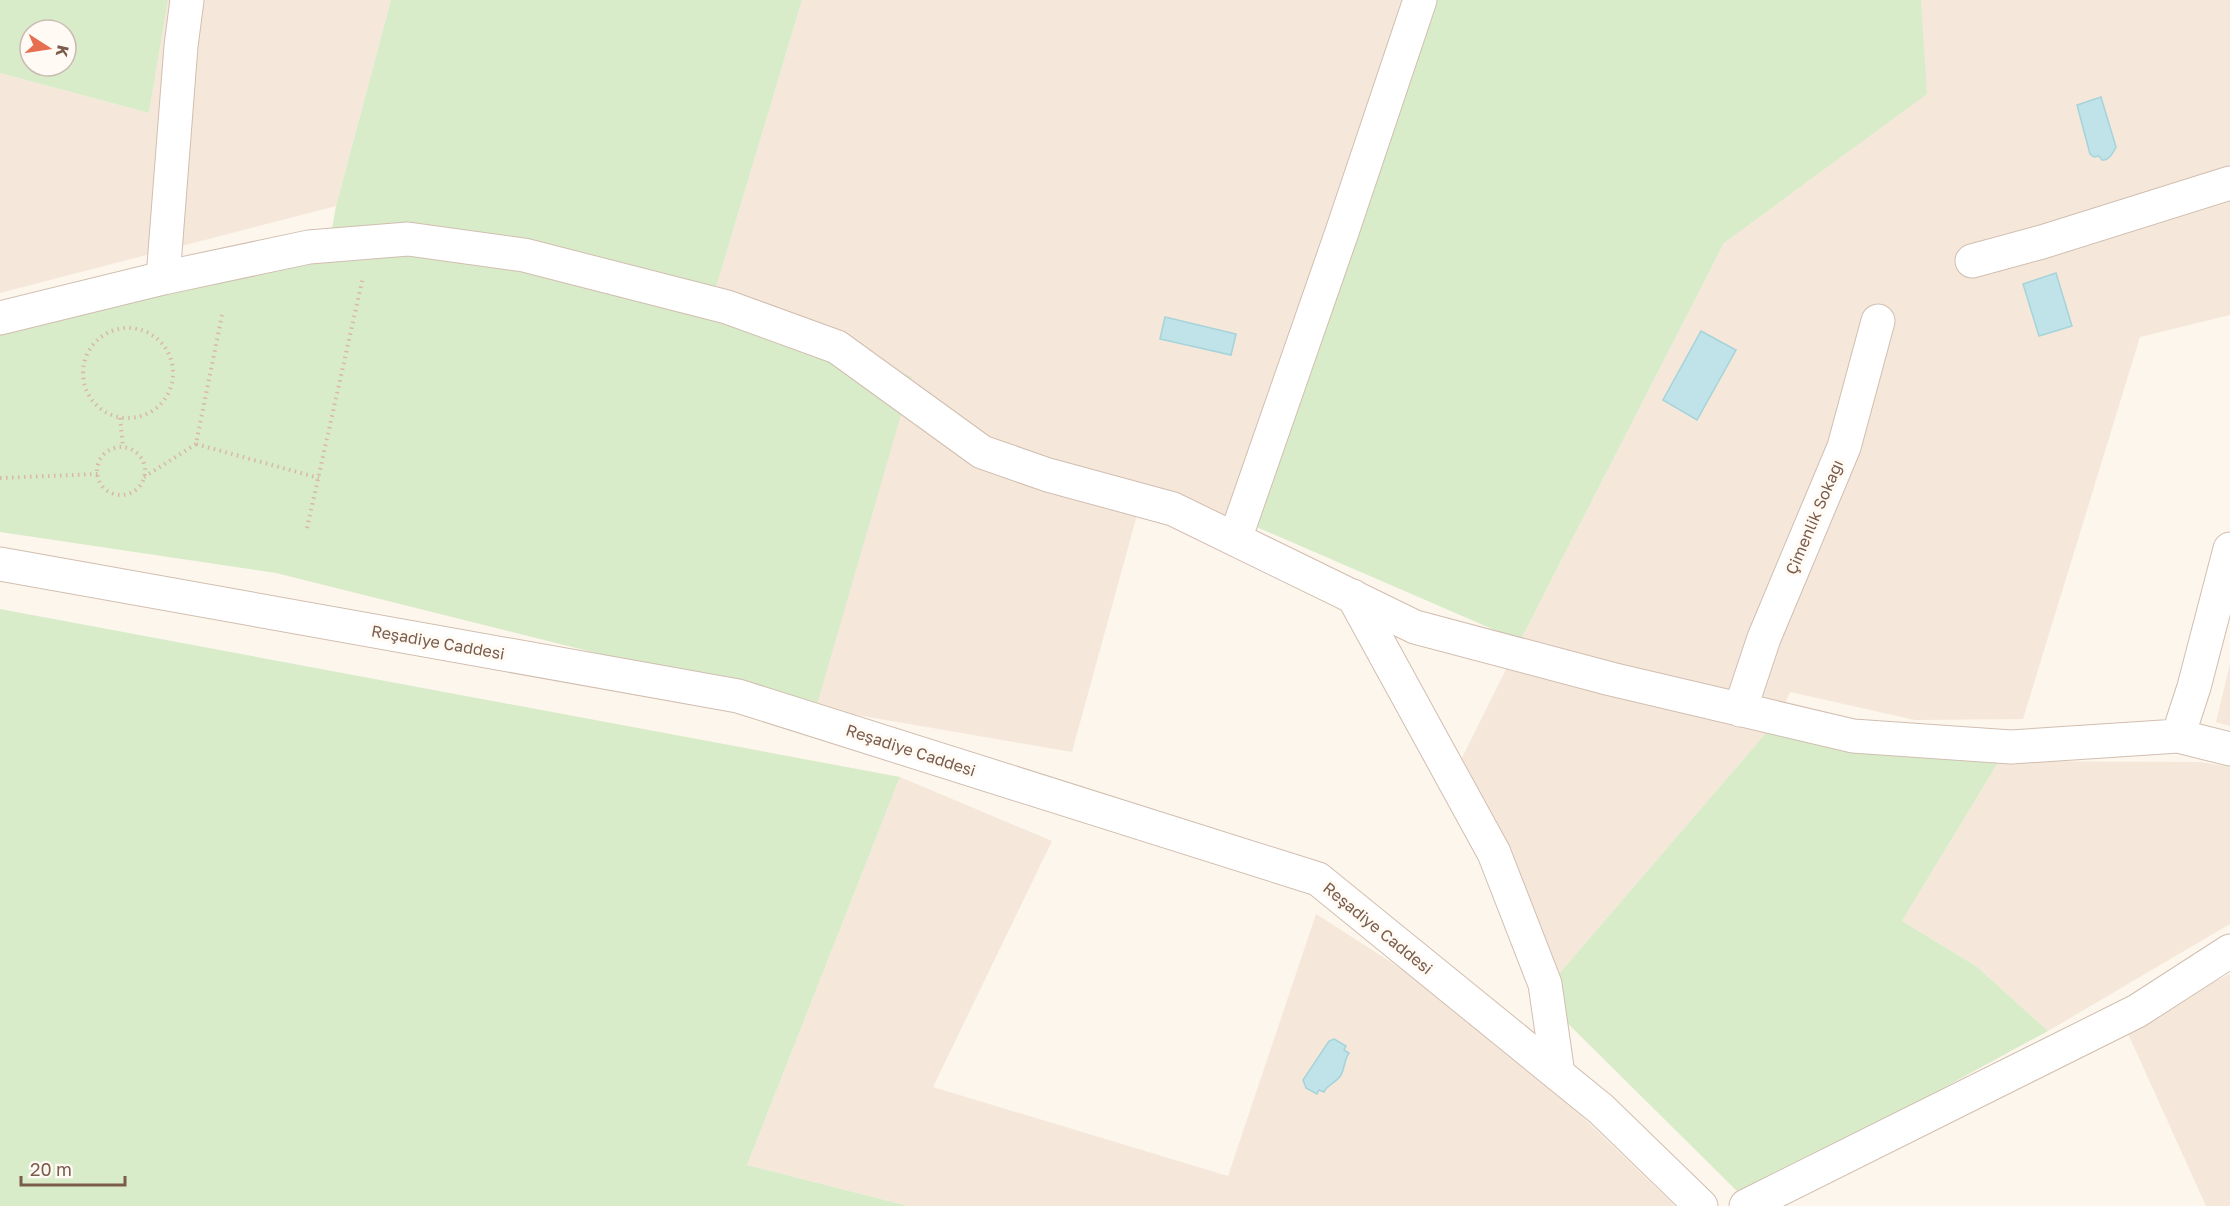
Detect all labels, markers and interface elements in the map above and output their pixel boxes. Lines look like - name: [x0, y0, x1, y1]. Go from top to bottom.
- north arrow: [18, 18, 78, 78]
- text: K: [52, 43, 74, 59]
- street label: Çimenlik Sokağı: [1781, 457, 1847, 577]
- street label: Reşadiye Caddesi: [370, 620, 506, 664]
- street label: Reşadiye Caddesi: [844, 720, 978, 780]
- street label: Reşadiye Caddesi: [1319, 878, 1437, 978]
- scale bar: [21, 1149, 124, 1187]
- text: 20 m: [30, 1158, 72, 1180]

